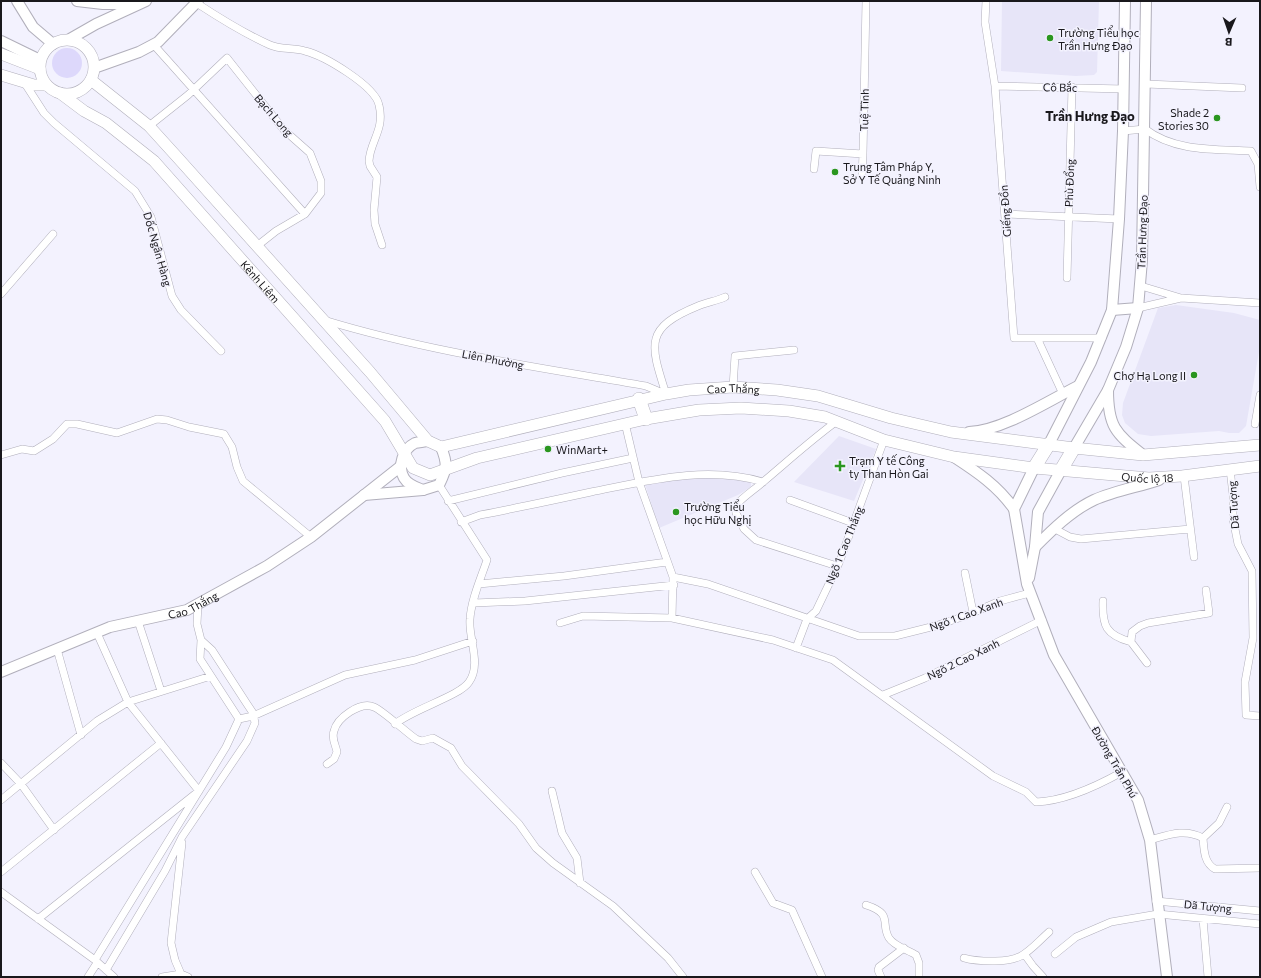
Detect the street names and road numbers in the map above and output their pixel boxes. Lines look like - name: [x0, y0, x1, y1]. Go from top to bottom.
- street label: Cô Bắc: [1043, 79, 1077, 94]
- street label: Tuệ Tĩnh: [857, 88, 871, 132]
- street label: Bạch Long: [252, 91, 296, 139]
- street label: Phù Đổng: [1061, 159, 1076, 207]
- street label: Giếng Đồn: [997, 185, 1013, 237]
- street label: Trần Hưng Đạo: [1134, 194, 1150, 269]
- street label: Dốc Ngân Hàng: [141, 210, 175, 288]
- street label: Kênh Liêm: [239, 257, 283, 305]
- street label: Liên Phường: [461, 347, 525, 371]
- street label: Cao Thắng: [706, 380, 760, 395]
- street label: Quốc lộ 18: [1121, 469, 1174, 485]
- street label: Dã Tượng: [1225, 480, 1241, 530]
- street label: Ngõ 1 Cao Thắng: [822, 504, 866, 586]
- street label: Cao Thắng: [167, 588, 220, 621]
- street label: Ngõ 1 Cao Xanh: [927, 595, 1005, 633]
- street label: Ngõ 2 Cao Xanh: [925, 636, 1001, 682]
- street label: Đường Trần Phú: [1089, 723, 1141, 800]
- street label: Dã Tượng: [1183, 897, 1233, 915]

